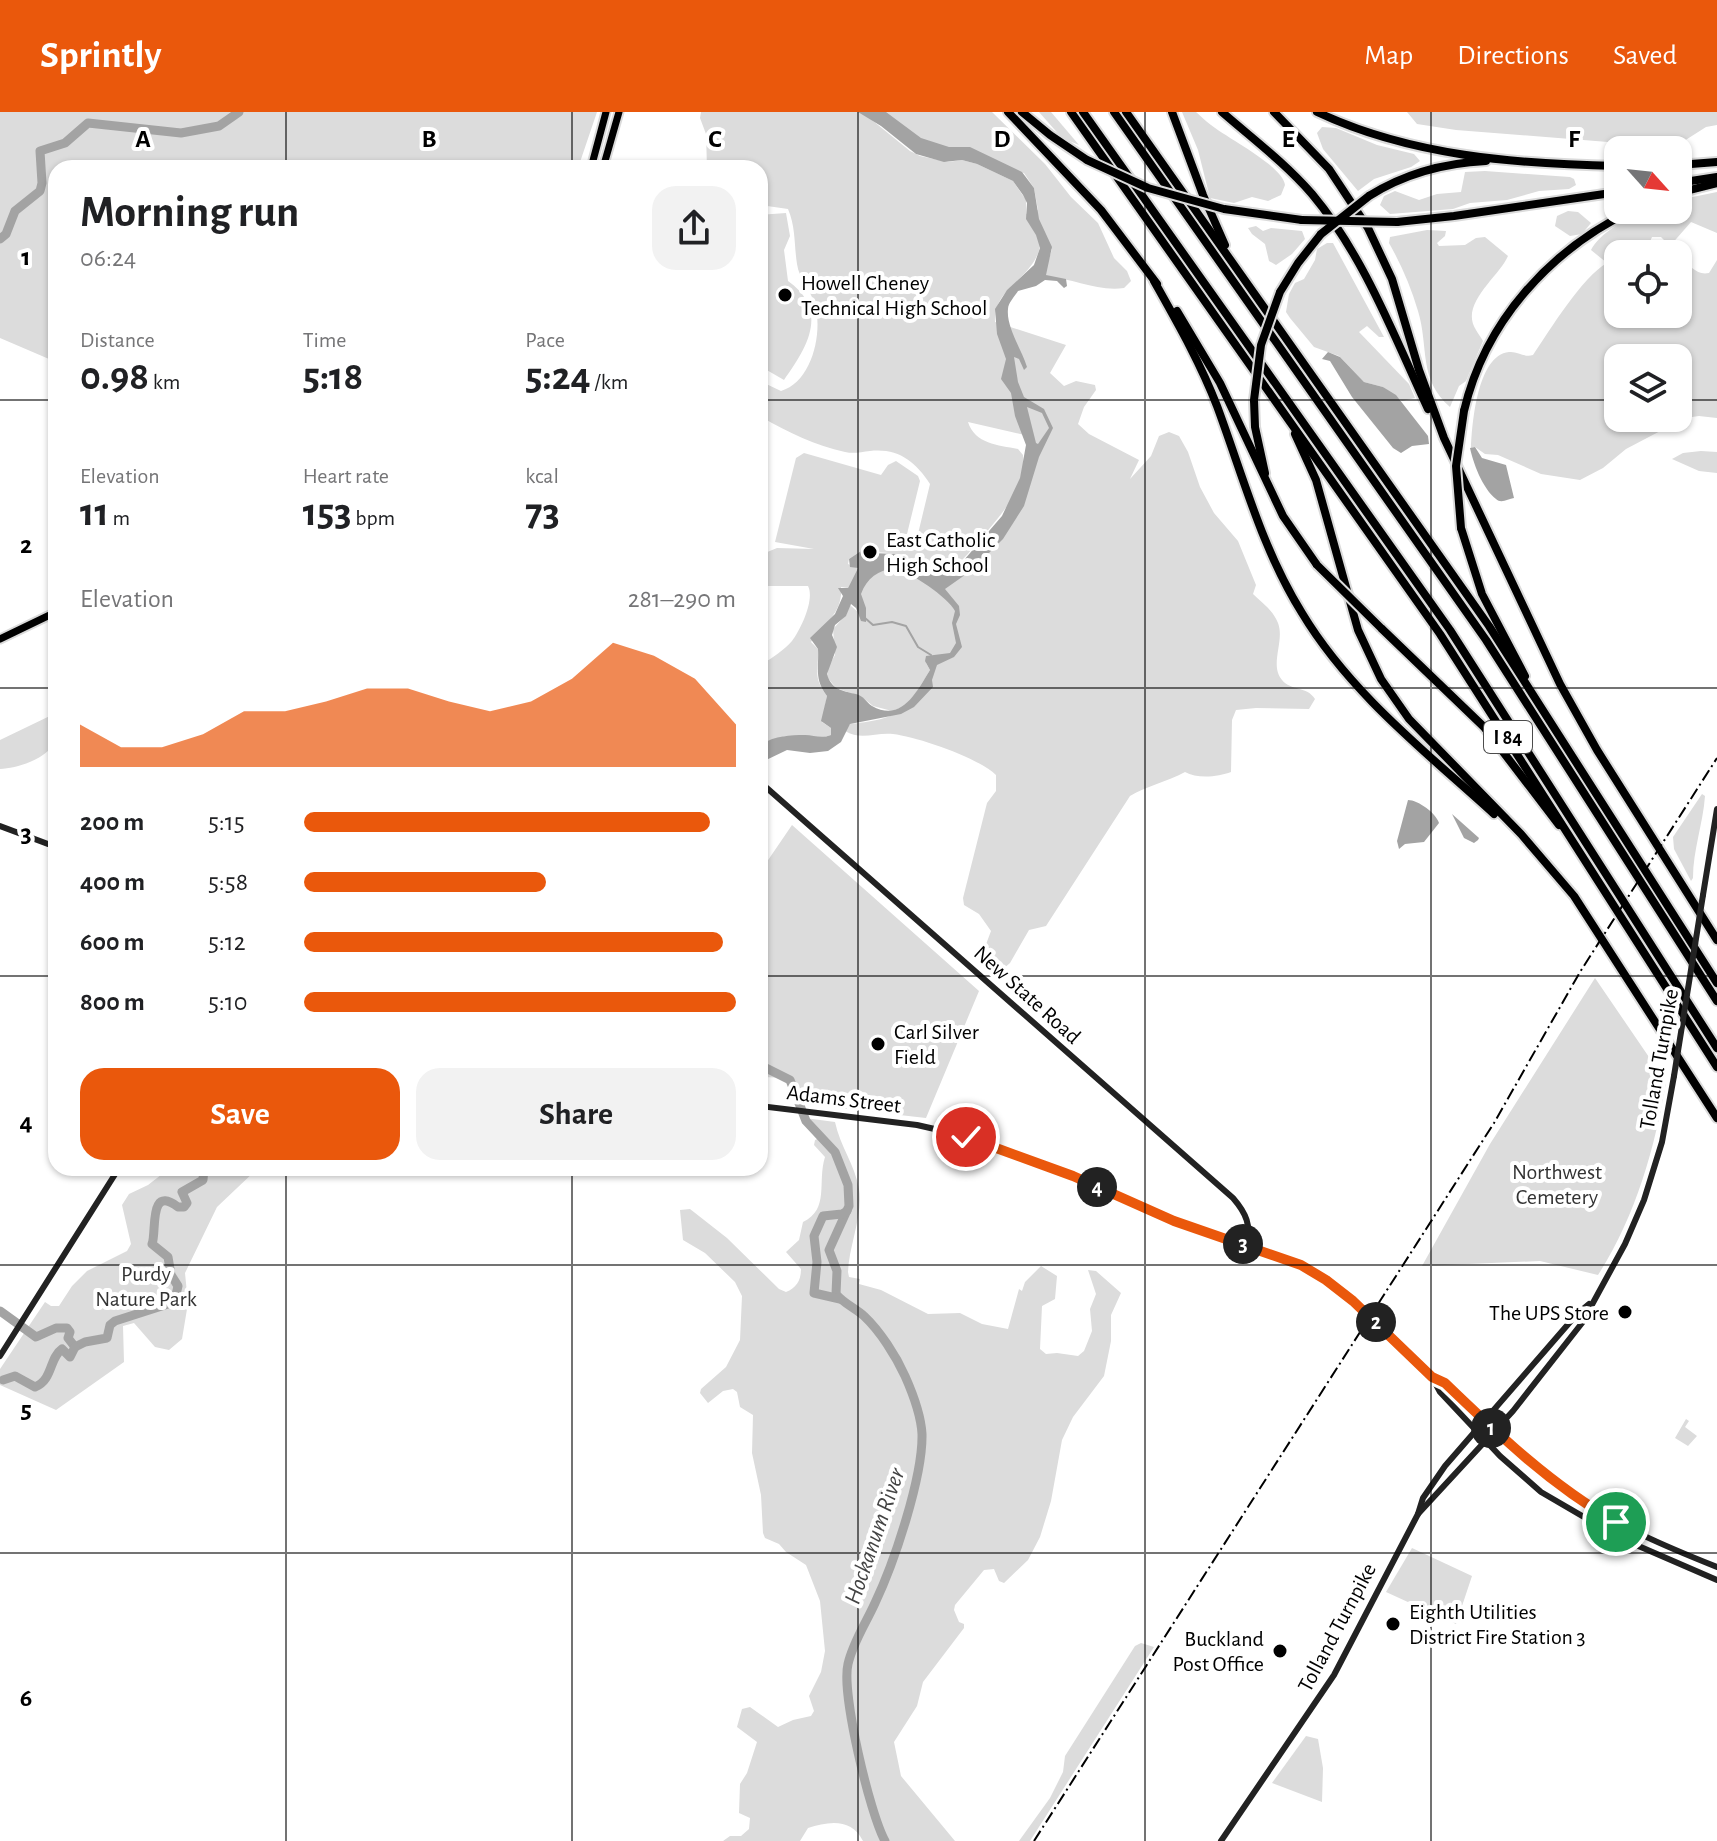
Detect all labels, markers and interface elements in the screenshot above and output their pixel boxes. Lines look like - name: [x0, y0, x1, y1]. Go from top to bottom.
- text: Sprintly: [40, 37, 161, 75]
- text: Map: [1364, 42, 1413, 70]
- text: Directions: [1457, 42, 1569, 70]
- text: Saved: [1613, 42, 1677, 70]
- text: A: [135, 126, 151, 152]
- text: B: [421, 126, 437, 152]
- text: C: [708, 126, 722, 152]
- text: D: [993, 126, 1011, 152]
- text: E: [1281, 126, 1295, 152]
- text: F: [1568, 126, 1581, 152]
- north arrow: [1604, 136, 1692, 224]
- map controls: [1604, 136, 1692, 432]
- button: share: [652, 186, 736, 270]
- text: Morning run: [80, 191, 299, 235]
- button: locate: [1604, 240, 1692, 328]
- text: 1: [21, 244, 31, 270]
- text: 06:24: [80, 245, 136, 271]
- place label: Howell Cheney Technical High School: [801, 272, 987, 319]
- marker: Howell Cheney Technical High School: [776, 286, 794, 304]
- text: Distance: [80, 329, 155, 351]
- text: Time: [303, 329, 347, 351]
- text: Pace: [525, 329, 565, 351]
- button: layers: [1604, 344, 1692, 432]
- text: 0.98: [80, 357, 149, 397]
- text: 5:18: [303, 357, 363, 397]
- text: 5:24: [525, 357, 591, 397]
- text: km: [149, 371, 180, 393]
- text: /km: [591, 371, 628, 393]
- text: Elevation: [80, 465, 160, 487]
- text: Heart rate: [303, 465, 389, 487]
- text: kcal: [525, 465, 559, 487]
- text: 11: [80, 493, 109, 533]
- text: 153: [303, 493, 352, 533]
- text: 73: [525, 493, 560, 533]
- text: m: [109, 507, 130, 529]
- text: bpm: [352, 507, 395, 529]
- place label: East Catholic High School: [886, 529, 996, 576]
- text: 2: [20, 532, 32, 558]
- marker: East Catholic High School: [861, 543, 879, 561]
- text: Elevation: [80, 586, 174, 612]
- text: 281–290 m: [628, 586, 736, 612]
- road number: I 84: [1484, 721, 1532, 753]
- text: 200 m: [80, 809, 144, 835]
- text: 5:15: [208, 809, 245, 835]
- text: 3: [20, 821, 32, 847]
- text: 400 m: [80, 869, 145, 895]
- text: 5:58: [208, 869, 248, 895]
- text: 600 m: [80, 929, 145, 955]
- text: 5:12: [208, 929, 246, 955]
- street label: New State Road: [970, 941, 1085, 1048]
- street label: Tolland Turnpike: [1636, 987, 1682, 1131]
- text: 800 m: [80, 989, 145, 1015]
- text: 5:10: [208, 989, 248, 1015]
- place label: Carl Silver Field: [894, 1021, 979, 1068]
- marker: Carl Silver Field: [869, 1035, 887, 1053]
- button: Save: [80, 1068, 400, 1160]
- button: Share: [416, 1068, 736, 1160]
- street label: Adams Street: [786, 1081, 902, 1117]
- pin: [932, 1103, 1000, 1171]
- text: 4: [19, 1109, 33, 1135]
- icon: check: [944, 1115, 988, 1159]
- park label: Northwest Cemetery: [1512, 1161, 1602, 1208]
- pin: 4: [1077, 1167, 1117, 1207]
- text: 4: [1091, 1176, 1103, 1198]
- pin: 3: [1223, 1224, 1263, 1264]
- text: 3: [1238, 1233, 1248, 1255]
- park label: Purdy Nature Park: [95, 1263, 197, 1310]
- pin: 2: [1356, 1302, 1396, 1342]
- place label: The UPS Store: [1489, 1302, 1609, 1324]
- marker: The UPS Store: [1616, 1303, 1634, 1321]
- text: 2: [1371, 1311, 1381, 1333]
- text: 5: [20, 1397, 32, 1423]
- pin: 1: [1471, 1408, 1511, 1448]
- text: 1: [1487, 1417, 1495, 1439]
- water label: Hockanum River: [840, 1464, 910, 1607]
- pin: [1582, 1488, 1650, 1556]
- icon: arrive: [1594, 1500, 1638, 1544]
- street label: Tolland Turnpike: [1294, 1559, 1380, 1695]
- place label: Eighth Utilities District Fire Station 3: [1409, 1601, 1586, 1648]
- marker: Eighth Utilities District Fire Station 3: [1384, 1615, 1402, 1633]
- place label: Buckland Post Office: [1172, 1628, 1264, 1675]
- marker: Buckland Post Office: [1271, 1642, 1289, 1660]
- text: 6: [20, 1685, 32, 1711]

